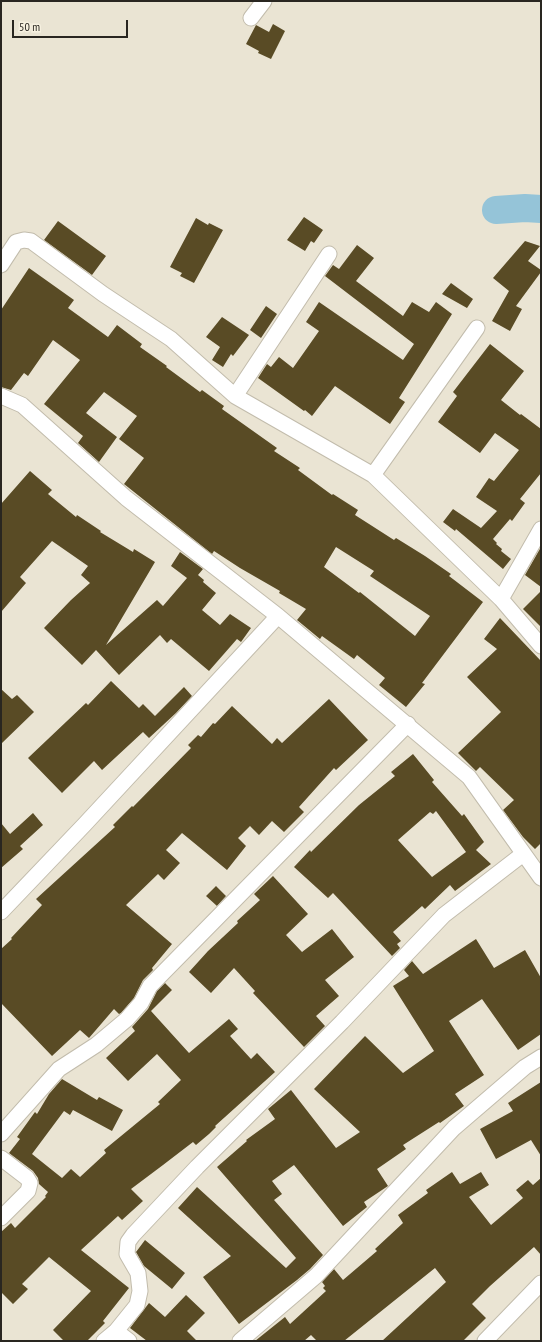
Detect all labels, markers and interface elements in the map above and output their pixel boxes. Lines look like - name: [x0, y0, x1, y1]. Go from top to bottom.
- scale bar: [14, 12, 130, 38]
- text: 50 m: [19, 19, 40, 34]

